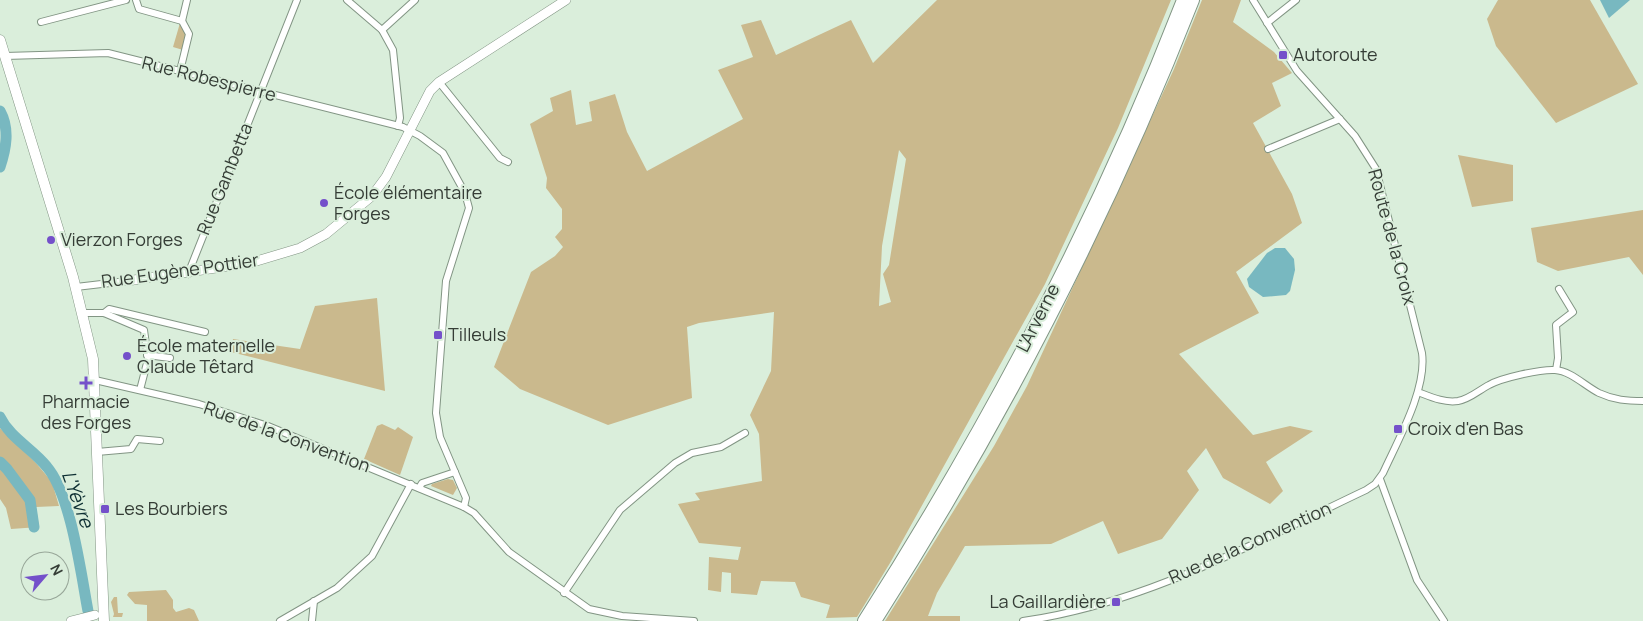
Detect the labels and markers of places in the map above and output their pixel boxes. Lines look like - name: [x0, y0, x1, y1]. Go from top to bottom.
- place label: Autoroute: [1293, 42, 1378, 66]
- marker: Autoroute: [1277, 49, 1289, 61]
- place label: École élémentaire Forges: [334, 180, 482, 225]
- marker: École élémentaire Forges: [318, 197, 330, 209]
- place label: Vierzon Forges: [61, 227, 183, 251]
- marker: Vierzon Forges: [45, 234, 57, 246]
- place label: Tilleuls: [448, 322, 506, 346]
- marker: Tilleuls: [432, 329, 444, 341]
- place label: École maternelle Claude Têtard: [137, 333, 275, 378]
- marker: École maternelle Claude Têtard: [121, 350, 133, 362]
- marker: Pharmacie des Forges: [80, 377, 92, 389]
- place label: Pharmacie des Forges: [41, 389, 131, 434]
- place label: Croix d'en Bas: [1408, 416, 1523, 440]
- marker: Croix d'en Bas: [1392, 423, 1404, 435]
- place label: Les Bourbiers: [115, 496, 228, 520]
- marker: Les Bourbiers: [99, 503, 111, 515]
- place label: La Gaillardière: [989, 589, 1106, 613]
- marker: La Gaillardière: [1110, 596, 1122, 608]

